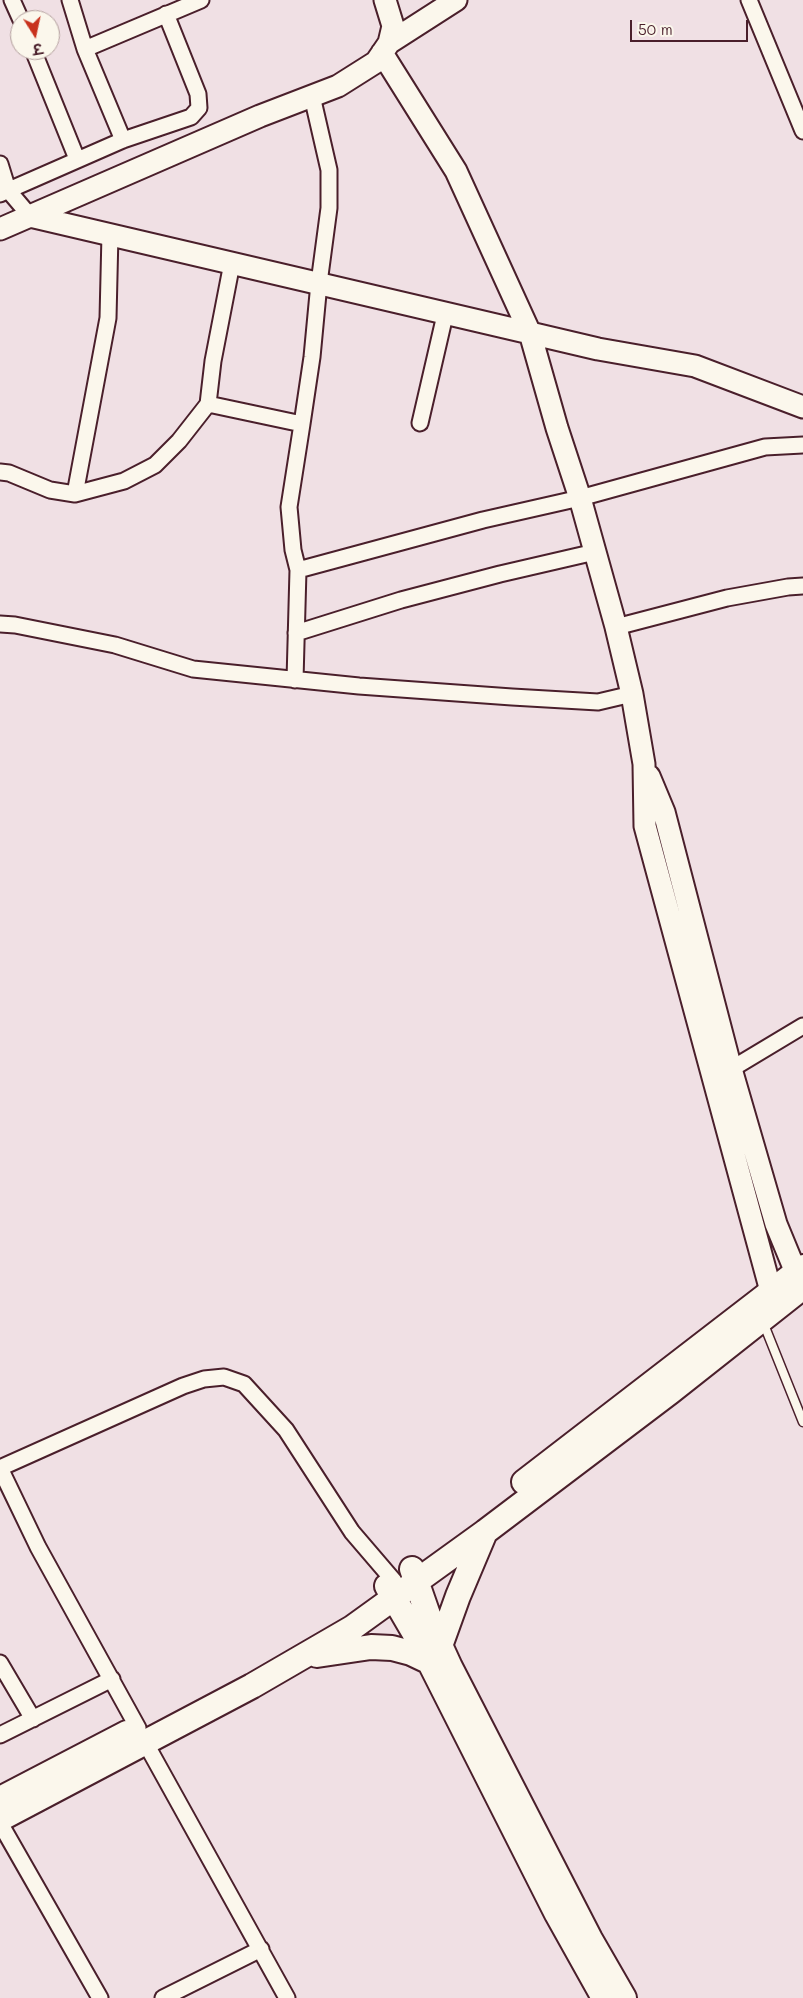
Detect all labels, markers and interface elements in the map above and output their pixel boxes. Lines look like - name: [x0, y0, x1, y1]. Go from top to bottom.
- north arrow: [10, 10, 60, 60]
- scale bar: [633, 10, 750, 42]
- text: 50 m: [638, 19, 673, 39]
- text: उ: [31, 39, 44, 59]

